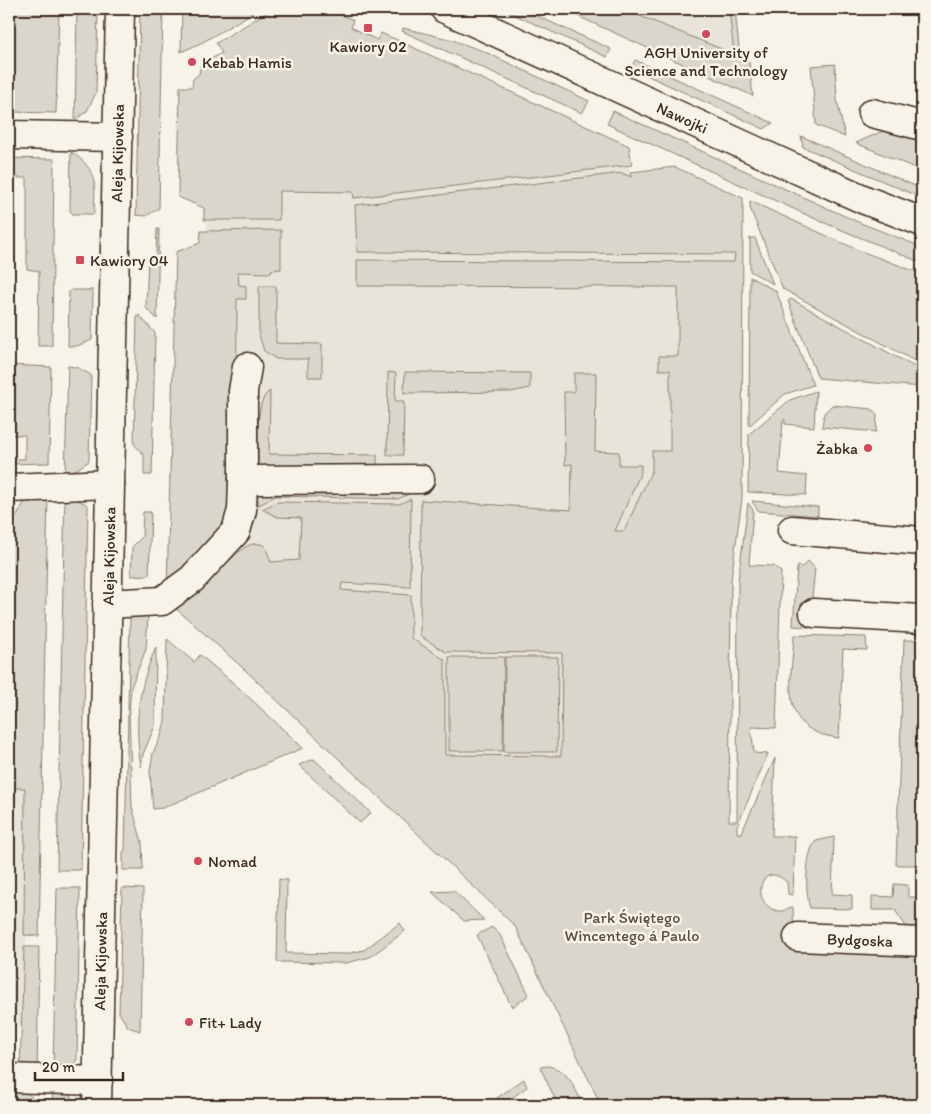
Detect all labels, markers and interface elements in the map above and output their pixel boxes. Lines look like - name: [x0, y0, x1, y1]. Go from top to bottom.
- marker: Kawiory 02: [362, 22, 374, 34]
- marker: AGH University of Science and Technology: [700, 28, 712, 40]
- place label: Kawiory 02: [329, 37, 407, 56]
- place label: AGH University of Science and Technology: [625, 43, 788, 80]
- place label: Kebab Hamis: [202, 53, 292, 72]
- marker: Kebab Hamis: [186, 56, 198, 68]
- street label: Nawojki: [654, 97, 711, 137]
- street label: Aleja Kijowska: [106, 104, 128, 203]
- place label: Kawiory 04: [90, 251, 169, 270]
- marker: Kawiory 04: [74, 254, 86, 266]
- place label: Żabka: [816, 439, 858, 458]
- marker: Żabka: [862, 442, 874, 454]
- street label: Aleja Kijowska: [98, 507, 119, 606]
- place label: Nomad: [208, 852, 257, 871]
- marker: Nomad: [192, 855, 204, 867]
- park label: Park Świętego Wincentego á Paulo: [565, 908, 699, 945]
- street label: Aleja Kijowska: [89, 911, 111, 1010]
- street label: Bydgoska: [827, 929, 893, 950]
- place label: Fit+ Lady: [199, 1013, 262, 1032]
- marker: Fit+ Lady: [183, 1016, 195, 1028]
- scale bar: [35, 1049, 122, 1081]
- text: 20 m: [42, 1058, 76, 1076]

